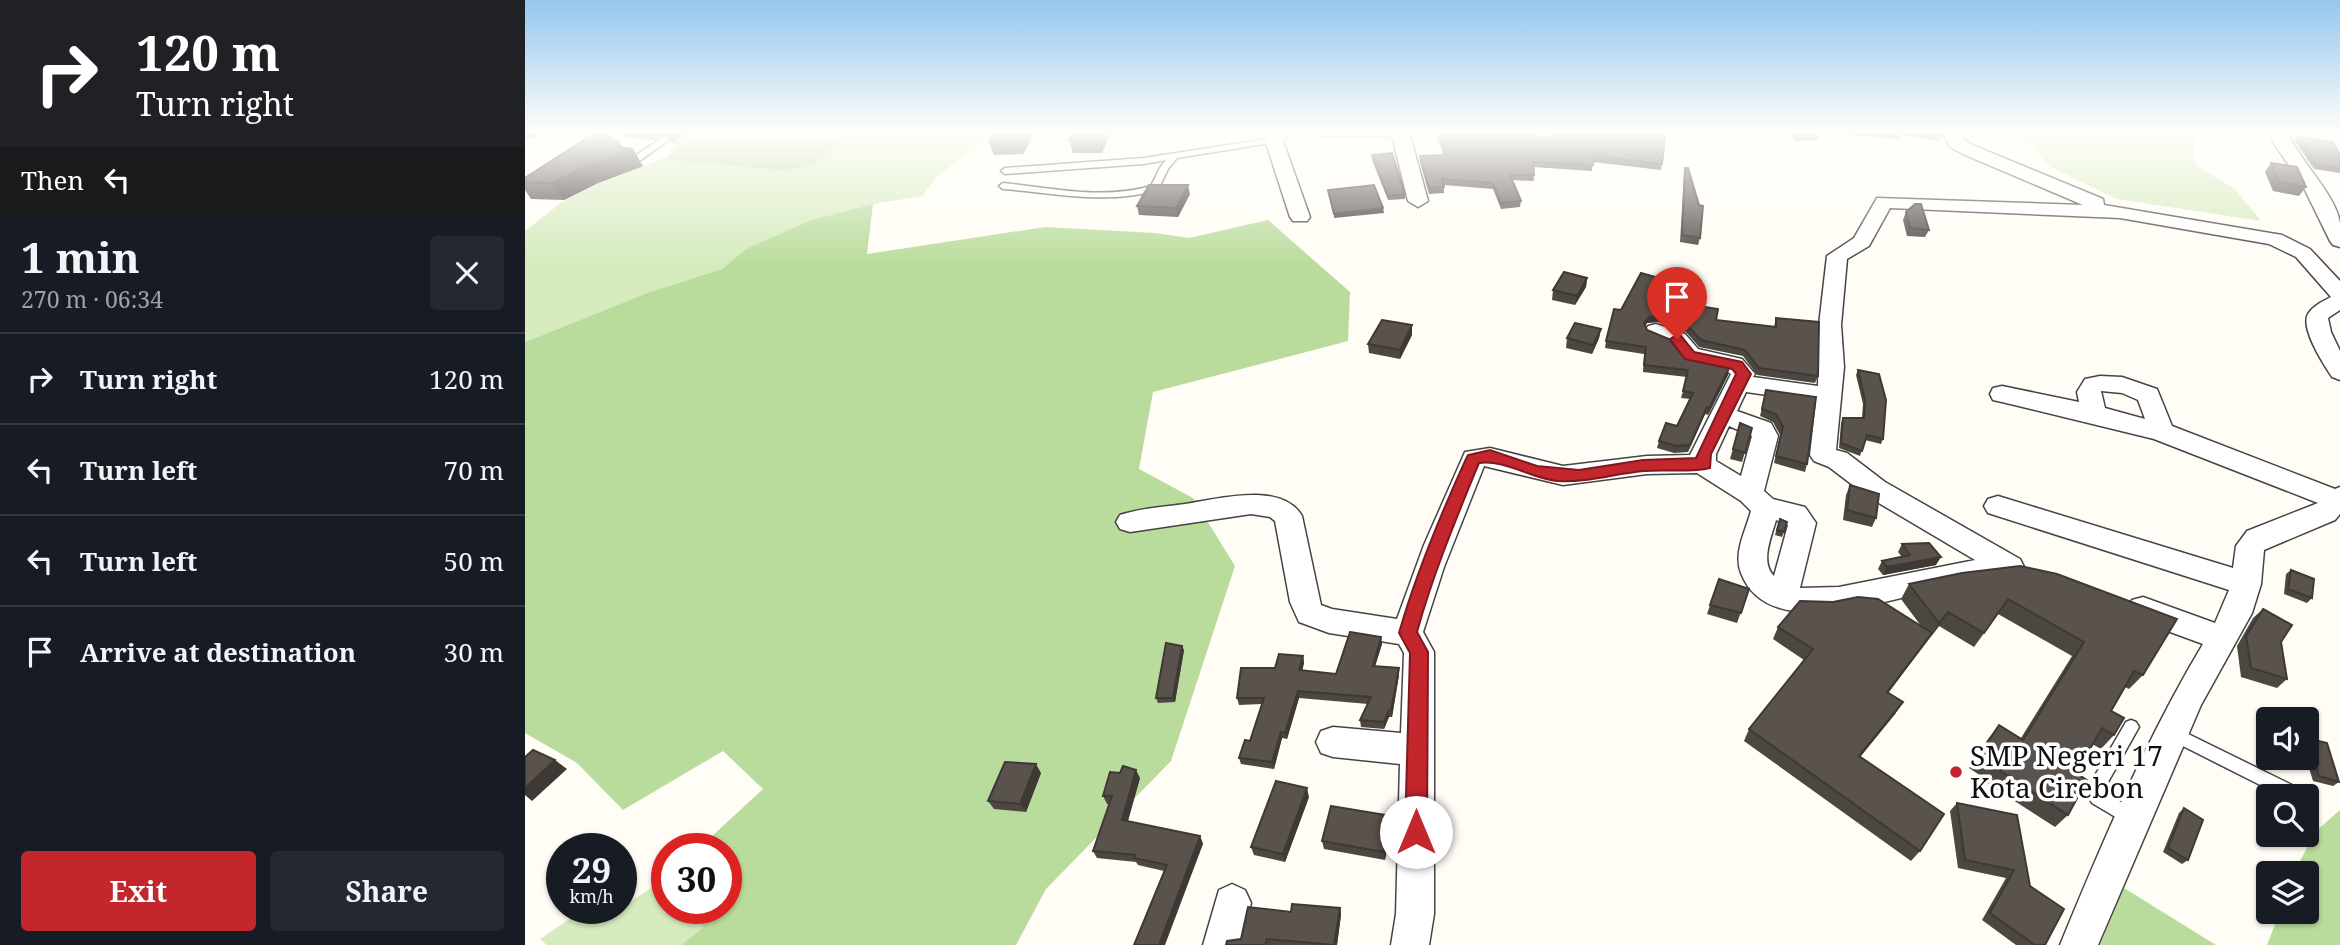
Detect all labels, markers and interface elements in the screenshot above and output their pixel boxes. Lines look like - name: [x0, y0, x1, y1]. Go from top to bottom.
- text: 120 m: [136, 19, 280, 85]
- icon: right: [21, 28, 112, 119]
- text: Turn right: [136, 82, 294, 125]
- icon: left: [98, 161, 136, 199]
- text: Then: [21, 162, 84, 198]
- text: 1 min: [21, 228, 140, 285]
- button: close: [430, 236, 504, 310]
- pin: [1647, 267, 1707, 339]
- icon: arrive: [1658, 278, 1696, 316]
- text: 270 m · 06:34: [21, 283, 163, 315]
- icon: right: [21, 360, 59, 398]
- text: Turn right: [80, 361, 217, 397]
- text: 120 m: [429, 361, 504, 397]
- icon: left: [21, 451, 59, 489]
- text: Turn left: [80, 452, 197, 488]
- text: 70 m: [444, 452, 504, 488]
- icon: left: [21, 542, 59, 580]
- text: Turn left: [80, 543, 197, 579]
- text: 50 m: [444, 543, 504, 579]
- icon: arrive: [21, 633, 59, 671]
- text: Arrive at destination: [80, 634, 356, 670]
- text: 30 m: [444, 634, 504, 670]
- map controls: [2256, 707, 2319, 924]
- button: sound: [2256, 707, 2319, 770]
- place label: SMP Negeri 17 Kota Cirebon: [1970, 736, 2163, 806]
- marker: SMP Negeri 17 Kota Cirebon: [1948, 764, 1964, 780]
- button: search: [2256, 784, 2319, 847]
- position arrow: [1379, 795, 1453, 869]
- speed limit sign: 30: [651, 833, 742, 924]
- text: 29: [572, 846, 611, 893]
- button: Exit: [21, 851, 256, 931]
- button: Share: [270, 851, 504, 931]
- button: layers: [2256, 861, 2319, 924]
- text: km/h: [569, 884, 614, 908]

